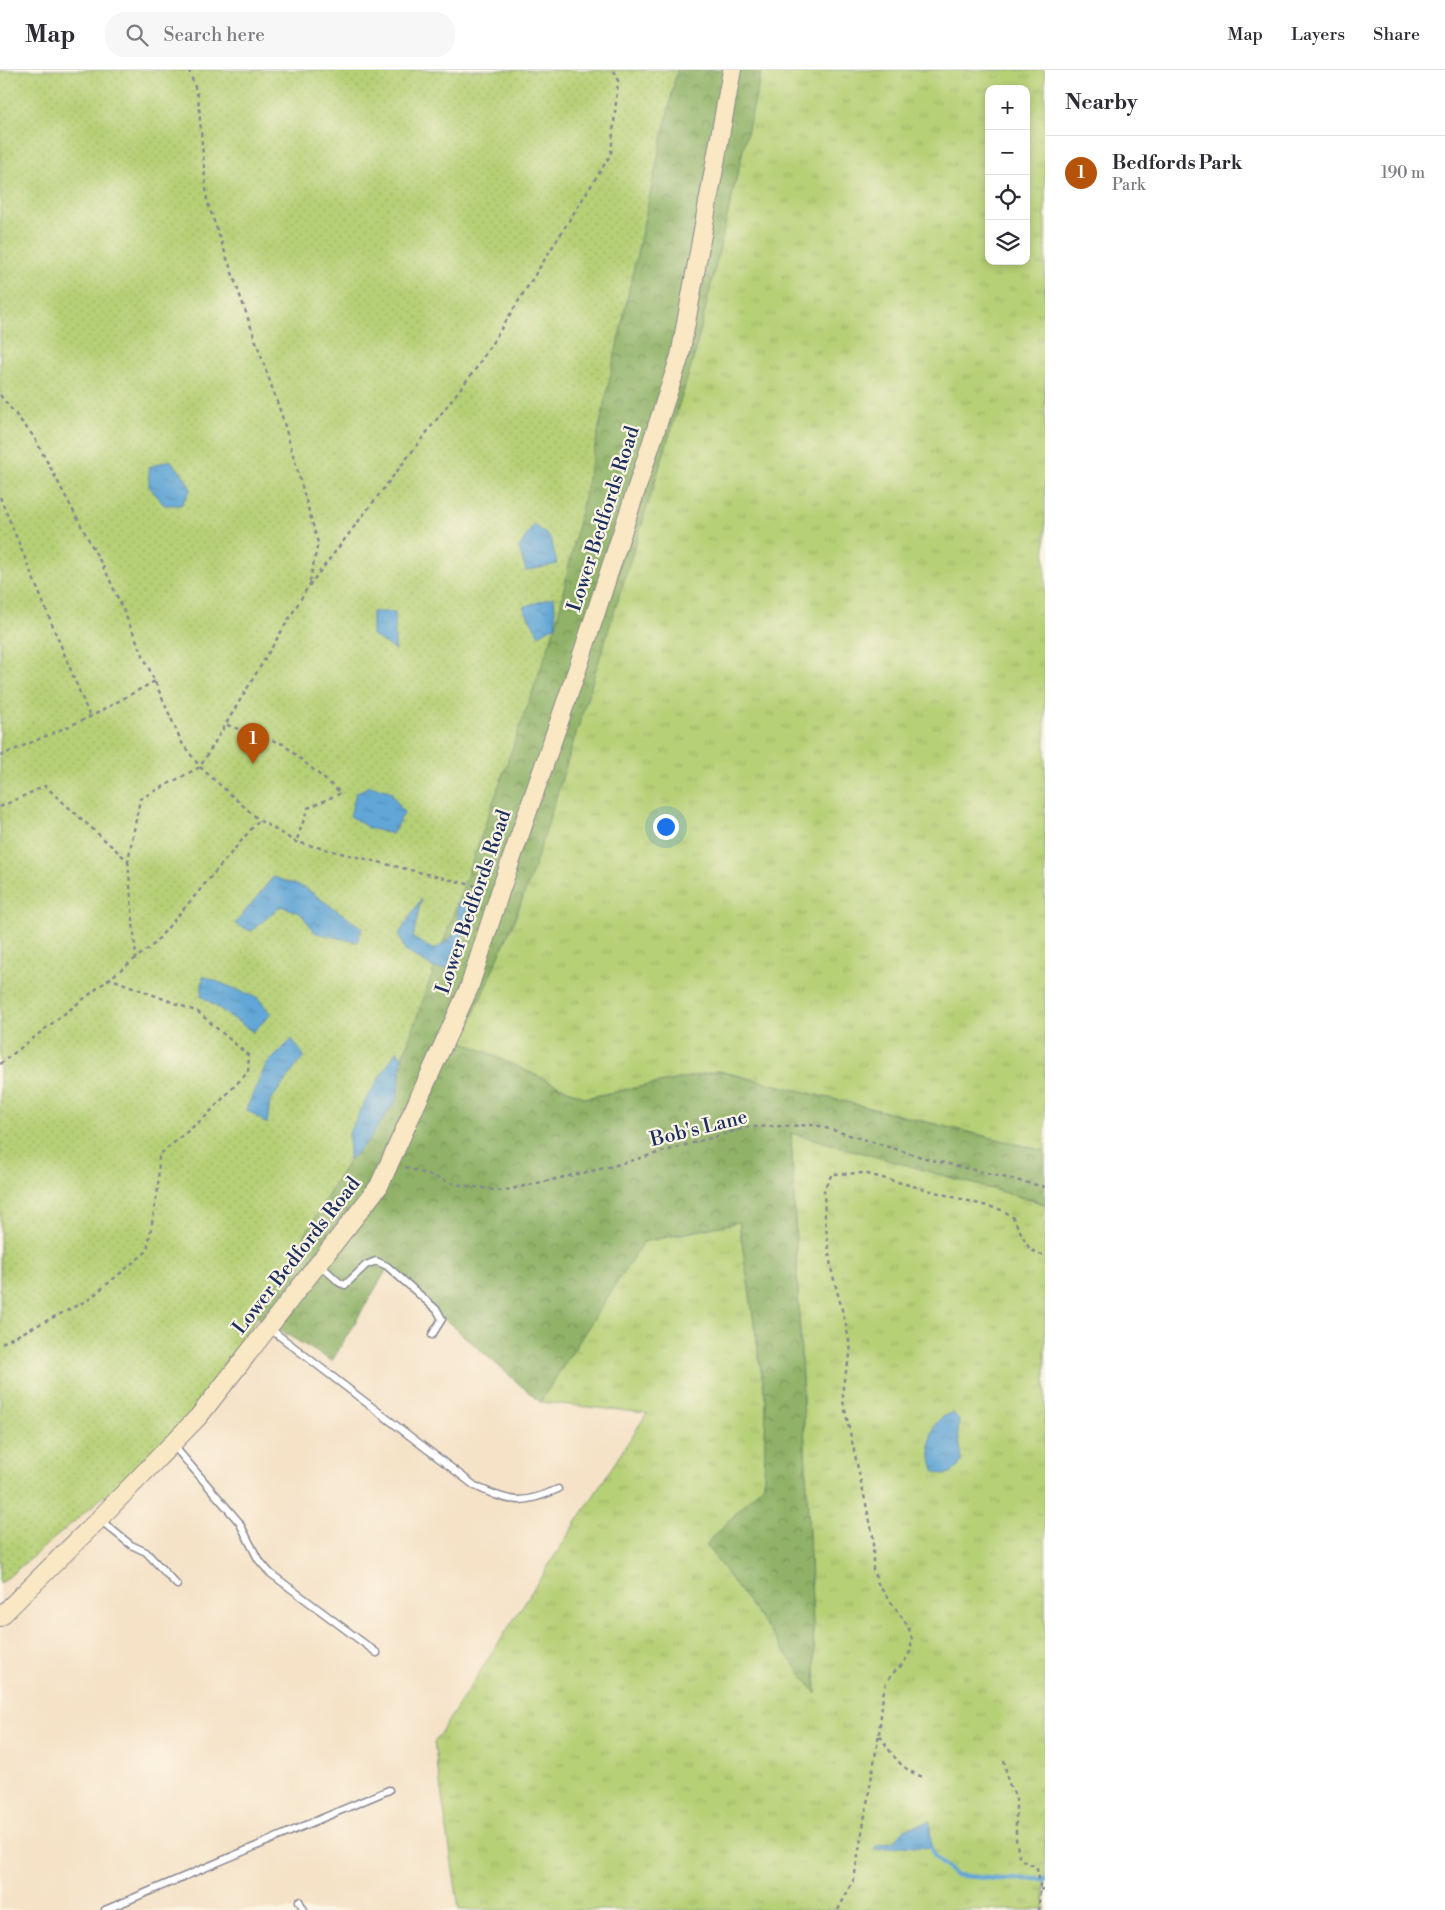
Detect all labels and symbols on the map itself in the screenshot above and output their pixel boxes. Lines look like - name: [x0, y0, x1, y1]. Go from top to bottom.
- street label: Lower Bedfords Road: [562, 423, 646, 615]
- pin: 1: [237, 723, 269, 764]
- street label: Lower Bedfords Road: [431, 806, 518, 997]
- your location: [653, 814, 679, 840]
- street label: Bob's Lane: [647, 1105, 750, 1153]
- street label: Lower Bedfords Road: [228, 1172, 367, 1340]

